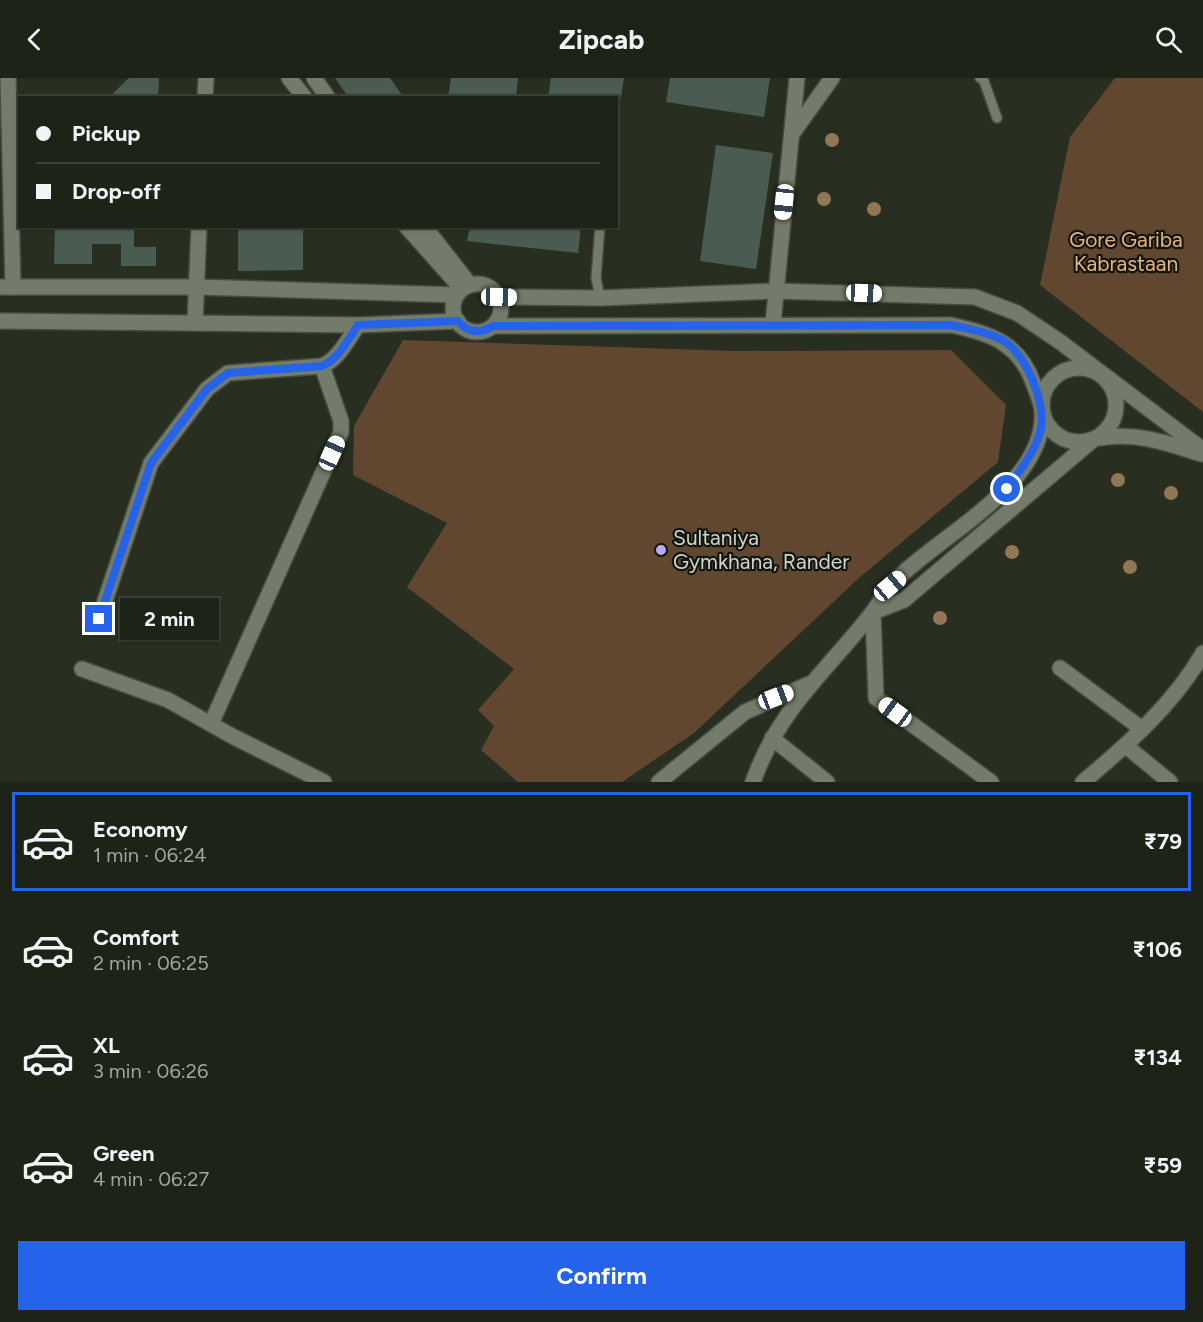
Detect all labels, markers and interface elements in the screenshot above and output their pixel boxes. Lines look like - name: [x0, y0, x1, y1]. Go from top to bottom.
- icon: back: [18, 23, 51, 56]
- text: Zipcab: [559, 23, 644, 56]
- icon: search: [1152, 23, 1185, 56]
- text: Pickup: [72, 120, 141, 147]
- text: Drop-off: [72, 178, 161, 205]
- car: [773, 183, 795, 221]
- park label: Gore Gariba Kabrastaan: [1069, 227, 1183, 276]
- car: [846, 283, 882, 303]
- car: [481, 288, 517, 306]
- car: [316, 433, 348, 473]
- route start: [993, 475, 1020, 502]
- place label: Sultaniya Gymkhana, Rander: [673, 525, 849, 574]
- marker: Sultaniya Gymkhana, Rander: [654, 543, 668, 557]
- car: [870, 568, 910, 604]
- callout: 2 min: [120, 598, 219, 640]
- route end: [85, 605, 112, 632]
- text: 2 min: [144, 607, 195, 631]
- car: [756, 682, 796, 712]
- car: [875, 694, 915, 730]
- icon: car: [21, 815, 75, 869]
- text: Economy: [93, 816, 188, 843]
- text: ₹79: [1144, 828, 1182, 855]
- text: 1 min · 06:24: [93, 843, 207, 867]
- icon: car: [21, 923, 75, 977]
- text: Comfort: [93, 924, 179, 951]
- text: ₹106: [1132, 936, 1182, 963]
- text: 2 min · 06:25: [93, 951, 209, 975]
- icon: car: [21, 1031, 75, 1085]
- text: XL: [93, 1032, 120, 1059]
- text: ₹134: [1133, 1044, 1182, 1071]
- text: 3 min · 06:26: [93, 1059, 208, 1083]
- icon: car: [21, 1139, 75, 1193]
- text: Green: [93, 1140, 155, 1167]
- text: ₹59: [1143, 1152, 1182, 1179]
- text: 4 min · 06:27: [93, 1167, 209, 1191]
- button: Confirm: [18, 1241, 1185, 1310]

